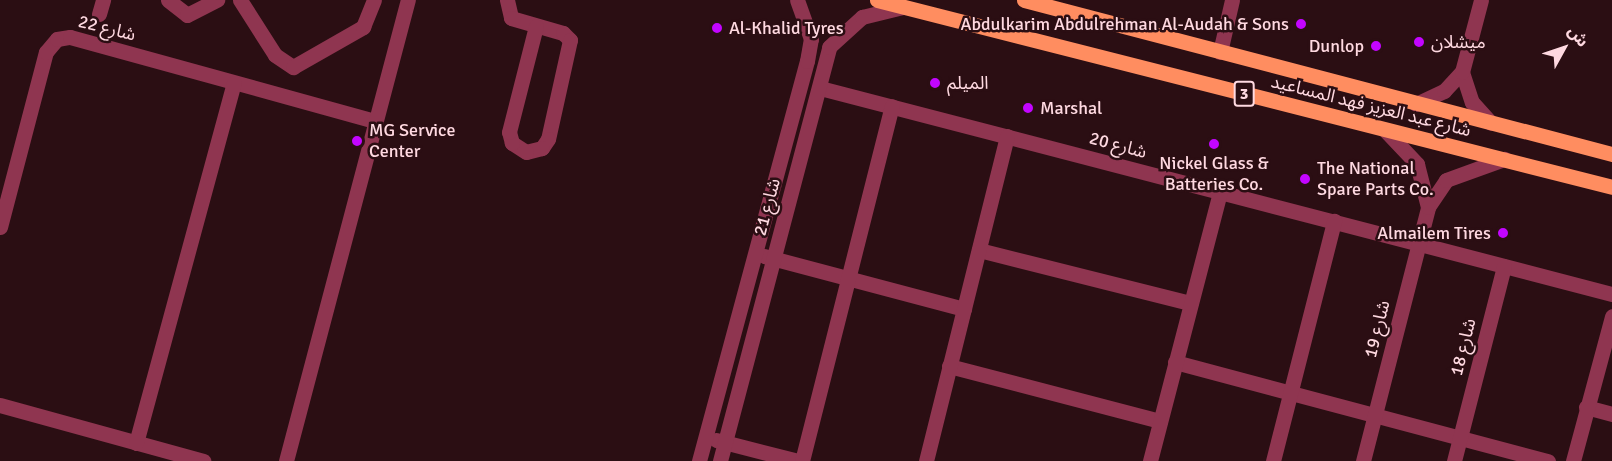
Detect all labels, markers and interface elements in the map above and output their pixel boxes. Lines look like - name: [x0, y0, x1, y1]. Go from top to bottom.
- street label: شارع 22: [76, 10, 138, 46]
- place label: Abdulkarim Abdulrehman Al-Audah & Sons: [961, 13, 1289, 35]
- place label: Al-Khalid Tyres: [729, 17, 844, 39]
- marker: Abdulkarim Abdulrehman Al-Audah & Sons: [1294, 17, 1308, 31]
- north arrow: [1534, 18, 1594, 78]
- marker: Al-Khalid Tyres: [710, 21, 724, 35]
- text: ش: [1563, 22, 1592, 51]
- place label: ميشلان: [1431, 31, 1486, 53]
- place label: Dunlop: [1309, 35, 1364, 57]
- marker: ميشلان: [1412, 35, 1426, 49]
- marker: Dunlop: [1369, 39, 1383, 53]
- street label: شارع عبد العزيز فهد المساعيد: [1269, 71, 1473, 141]
- place label: الميلم: [947, 72, 989, 94]
- marker: الميلم: [928, 76, 942, 90]
- road number: 3: [1234, 81, 1254, 107]
- place label: Marshal: [1040, 97, 1102, 119]
- marker: Marshal: [1021, 101, 1035, 115]
- place label: MG Service Center: [369, 120, 455, 162]
- street label: شارع 20: [1087, 127, 1149, 163]
- marker: MG Service Center: [350, 134, 364, 148]
- marker: Nickel Glass & Batteries Co.: [1207, 137, 1221, 151]
- place label: Nickel Glass & Batteries Co.: [1159, 153, 1269, 195]
- place label: The National Spare Parts Co.: [1317, 158, 1434, 201]
- marker: The National Spare Parts Co.: [1298, 172, 1312, 186]
- street label: شارع 21: [749, 176, 785, 238]
- place label: Almailem Tires: [1377, 222, 1491, 244]
- marker: Almailem Tires: [1496, 226, 1510, 240]
- street label: شارع 19: [1359, 298, 1395, 360]
- street label: شارع 18: [1445, 316, 1481, 378]

